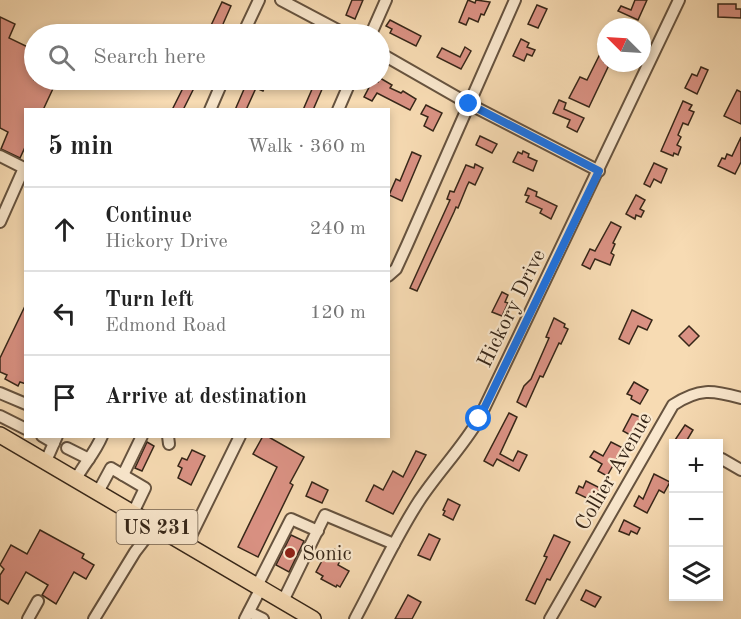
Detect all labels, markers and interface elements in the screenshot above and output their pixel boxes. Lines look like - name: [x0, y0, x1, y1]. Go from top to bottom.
- north arrow: [597, 18, 651, 72]
- search box: [24, 24, 390, 90]
- icon: search: [45, 41, 78, 74]
- text: Search here: [93, 46, 206, 68]
- route end: [455, 90, 481, 116]
- text: 5 min: [48, 134, 113, 160]
- text: Walk · 360 m: [247, 137, 366, 157]
- text: Continue: [105, 205, 192, 227]
- icon: ahead: [48, 213, 81, 246]
- text: 240 m: [310, 219, 366, 239]
- text: Hickory Drive: [105, 232, 228, 252]
- street label: Hickory Drive: [475, 246, 550, 371]
- text: Turn left: [105, 289, 194, 311]
- icon: left: [48, 297, 81, 330]
- text: 120 m: [310, 303, 366, 323]
- text: Edmond Road: [105, 316, 226, 336]
- icon: arrive: [48, 381, 81, 414]
- text: Arrive at destination: [105, 386, 307, 408]
- route start: [465, 405, 491, 431]
- street label: Collier Avenue: [572, 409, 656, 534]
- map controls: [669, 439, 723, 601]
- button: +: [669, 439, 723, 493]
- button: −: [669, 493, 723, 547]
- road number: US 231: [116, 510, 198, 544]
- place label: Sonic: [302, 544, 352, 565]
- marker: Sonic: [283, 546, 297, 560]
- button: layers: [669, 547, 723, 601]

